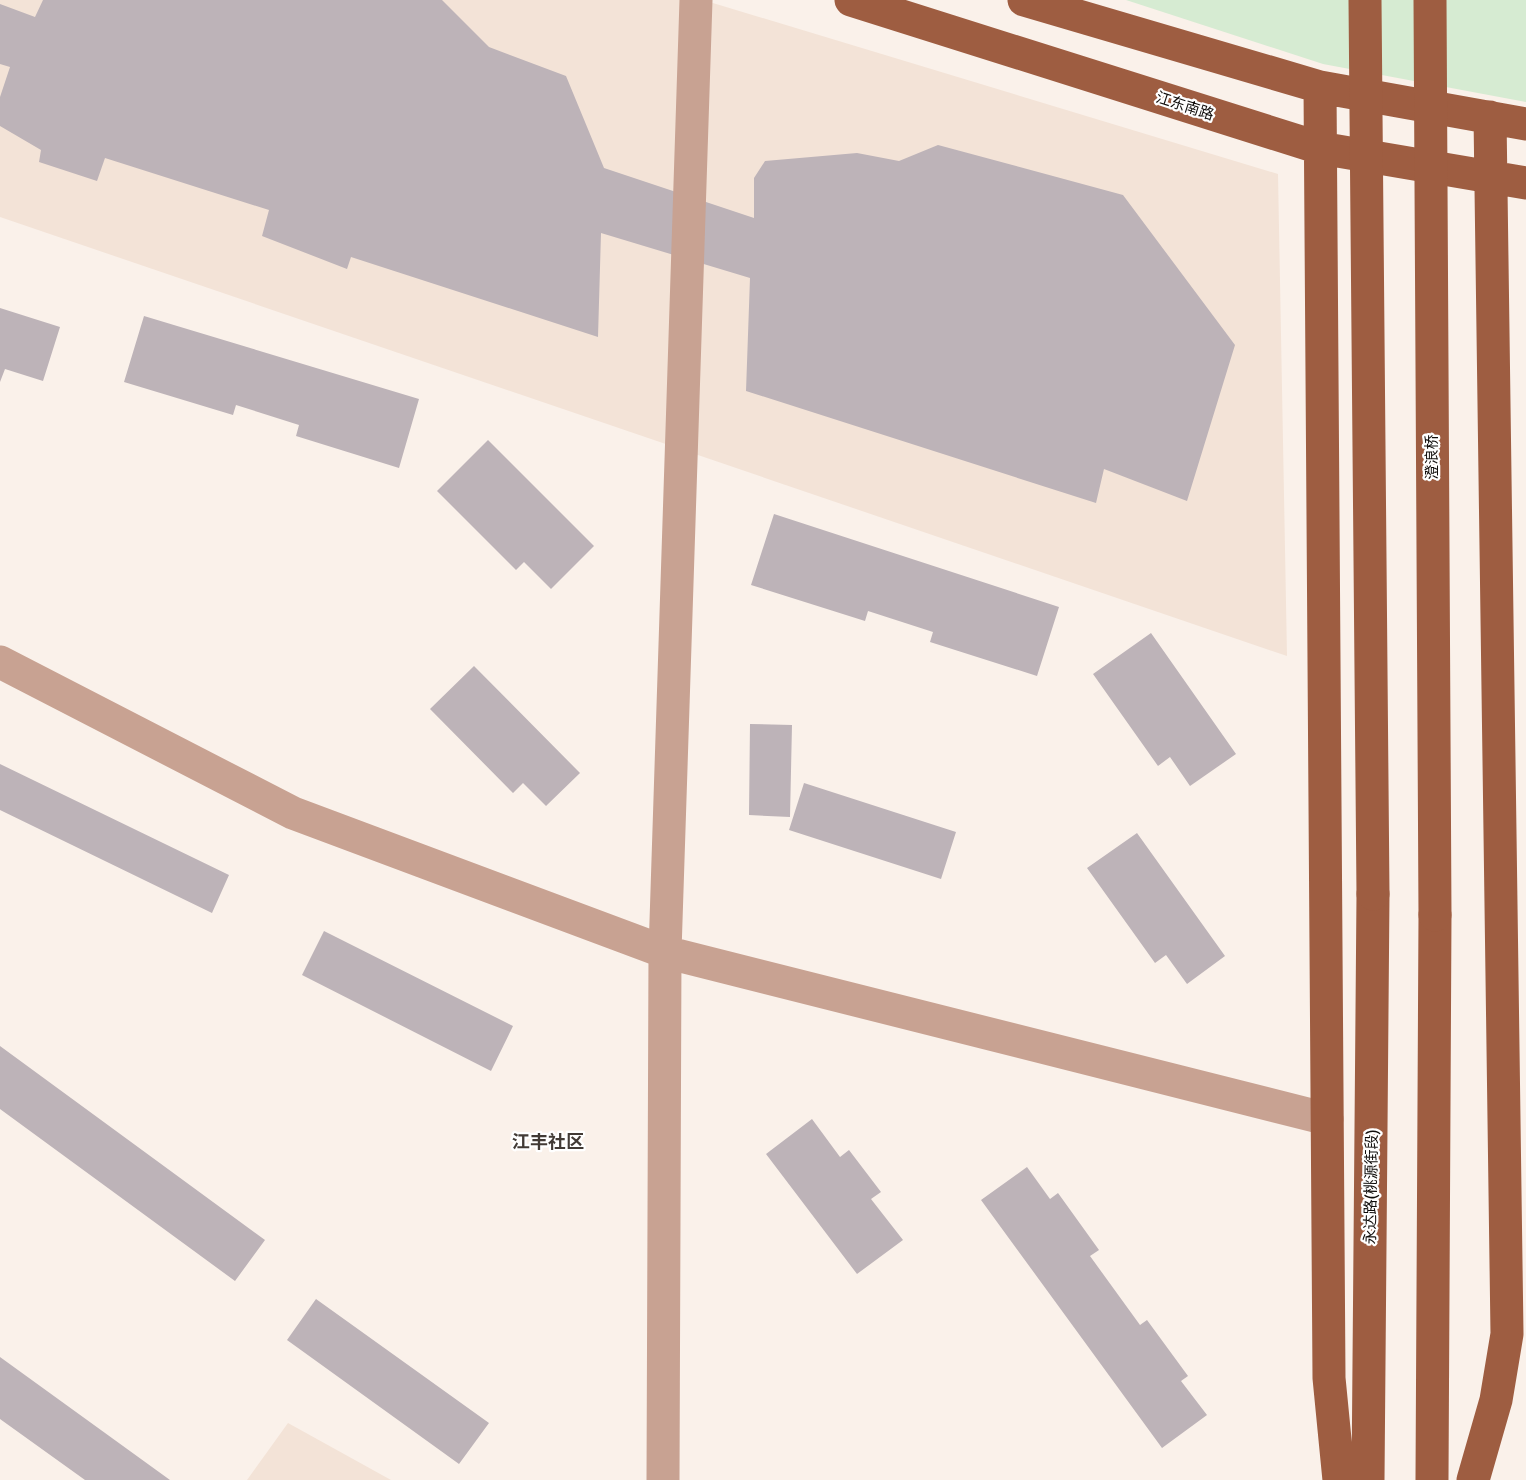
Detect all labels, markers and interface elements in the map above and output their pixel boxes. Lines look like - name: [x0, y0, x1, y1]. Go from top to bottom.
- street label: 江东南路: [1154, 88, 1216, 124]
- street label: 澄浪桥: [1423, 434, 1441, 480]
- street label: 永达路(桃源街段): [1361, 1129, 1381, 1245]
- district label: 江丰社区: [512, 1131, 584, 1153]

